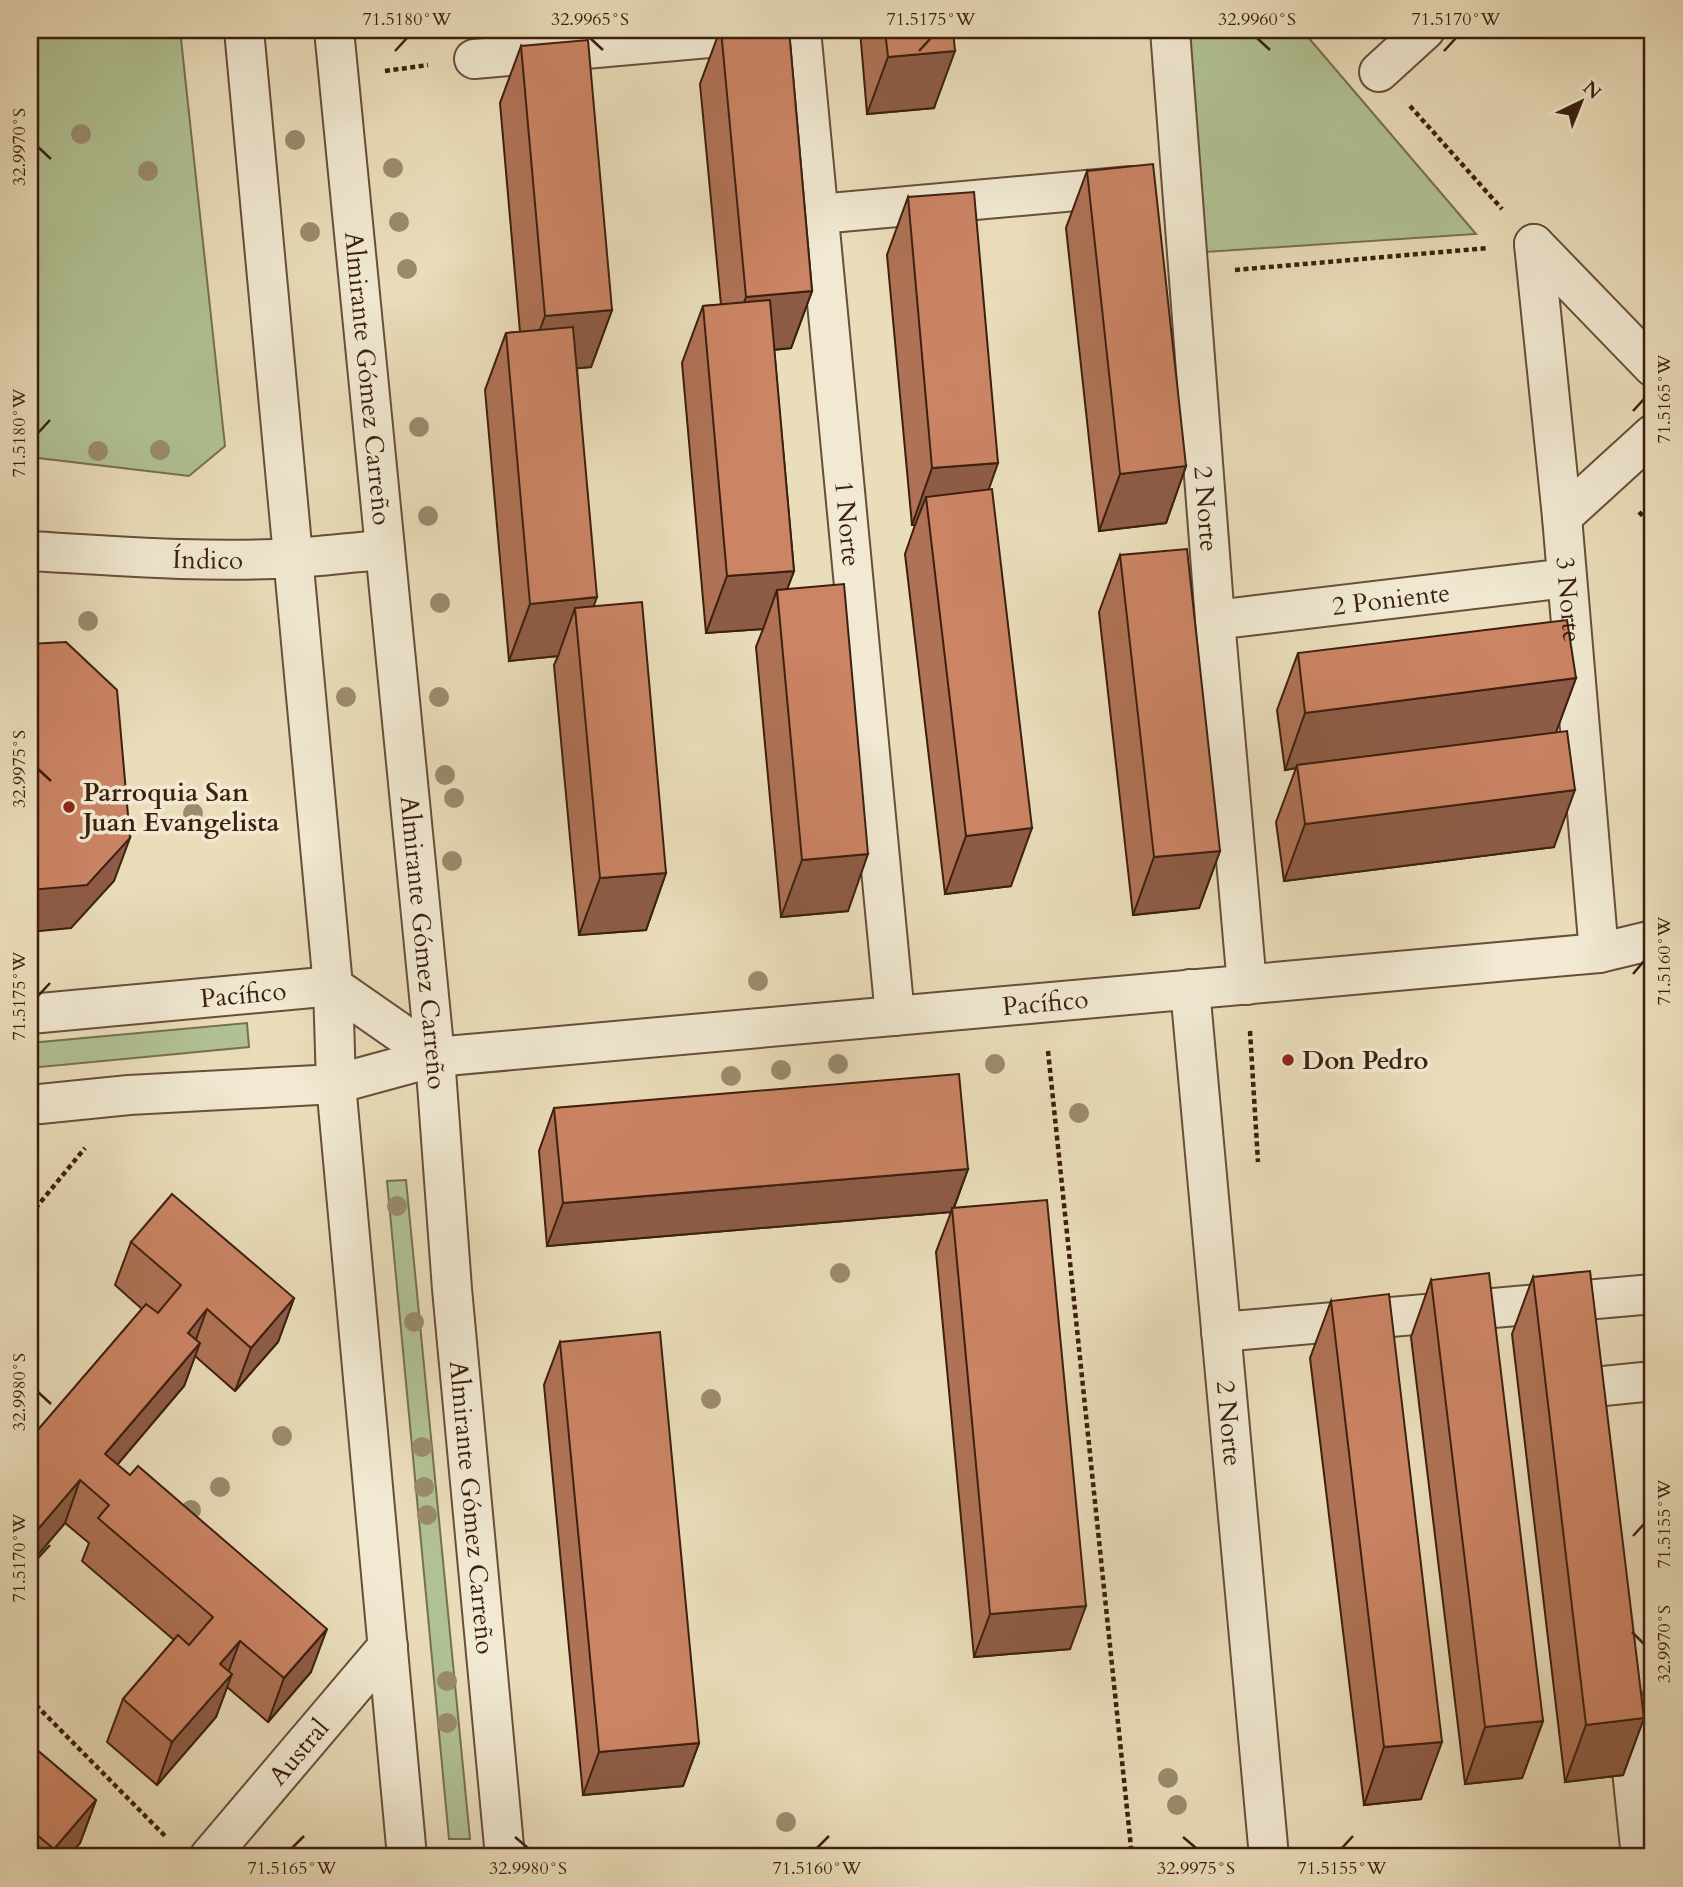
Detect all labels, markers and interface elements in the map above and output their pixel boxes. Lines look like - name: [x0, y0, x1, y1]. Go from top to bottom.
- text: 71.5180°W: [363, 7, 452, 32]
- text: 32.9965°S: [551, 7, 629, 32]
- text: 71.5175°W: [887, 7, 976, 32]
- text: 32.9960°S: [1218, 7, 1296, 32]
- text: 71.5170°W: [1412, 7, 1501, 32]
- north arrow: [1546, 66, 1616, 136]
- text: N: [1577, 75, 1607, 106]
- text: 32.9970°S: [7, 108, 32, 186]
- street label: Almirante Gómez Carreño: [336, 230, 400, 527]
- text: 71.5165°W: [1652, 354, 1677, 444]
- text: 71.5180°W: [7, 388, 32, 478]
- street label: 2 Norte: [1186, 464, 1227, 553]
- street label: 1 Norte: [827, 479, 870, 568]
- street label: Índico: [172, 541, 243, 577]
- street label: 3 Norte: [1548, 555, 1590, 644]
- street label: 2 Poniente: [1330, 575, 1452, 623]
- text: 32.9975°S: [7, 730, 32, 808]
- place label: Parroquia San Juan Evangelista: [79, 775, 279, 840]
- street label: Almirante Gómez Carreño: [392, 794, 455, 1091]
- marker: Parroquia San Juan Evangelista: [61, 799, 77, 815]
- text: 71.5160°W: [1652, 916, 1677, 1006]
- text: 71.5175°W: [7, 951, 32, 1041]
- street label: Pacífico: [198, 973, 288, 1016]
- street label: Pacífico: [1001, 981, 1090, 1024]
- place label: Don Pedro: [1302, 1043, 1429, 1078]
- marker: Don Pedro: [1280, 1052, 1296, 1068]
- text: 32.9980°S: [7, 1353, 32, 1431]
- street label: Almirante Gómez Carreño: [441, 1359, 504, 1656]
- street label: 2 Norte: [1208, 1379, 1251, 1468]
- text: 71.5155°W: [1652, 1479, 1677, 1569]
- text: 71.5170°W: [7, 1513, 32, 1603]
- text: 32.9970°S: [1652, 1605, 1677, 1683]
- street label: Austral: [260, 1711, 337, 1792]
- text: 71.5165°W: [248, 1856, 337, 1881]
- text: 32.9980°S: [489, 1856, 567, 1881]
- text: 71.5160°W: [773, 1856, 862, 1881]
- text: 32.9975°S: [1157, 1856, 1235, 1881]
- text: 71.5155°W: [1298, 1856, 1387, 1881]

